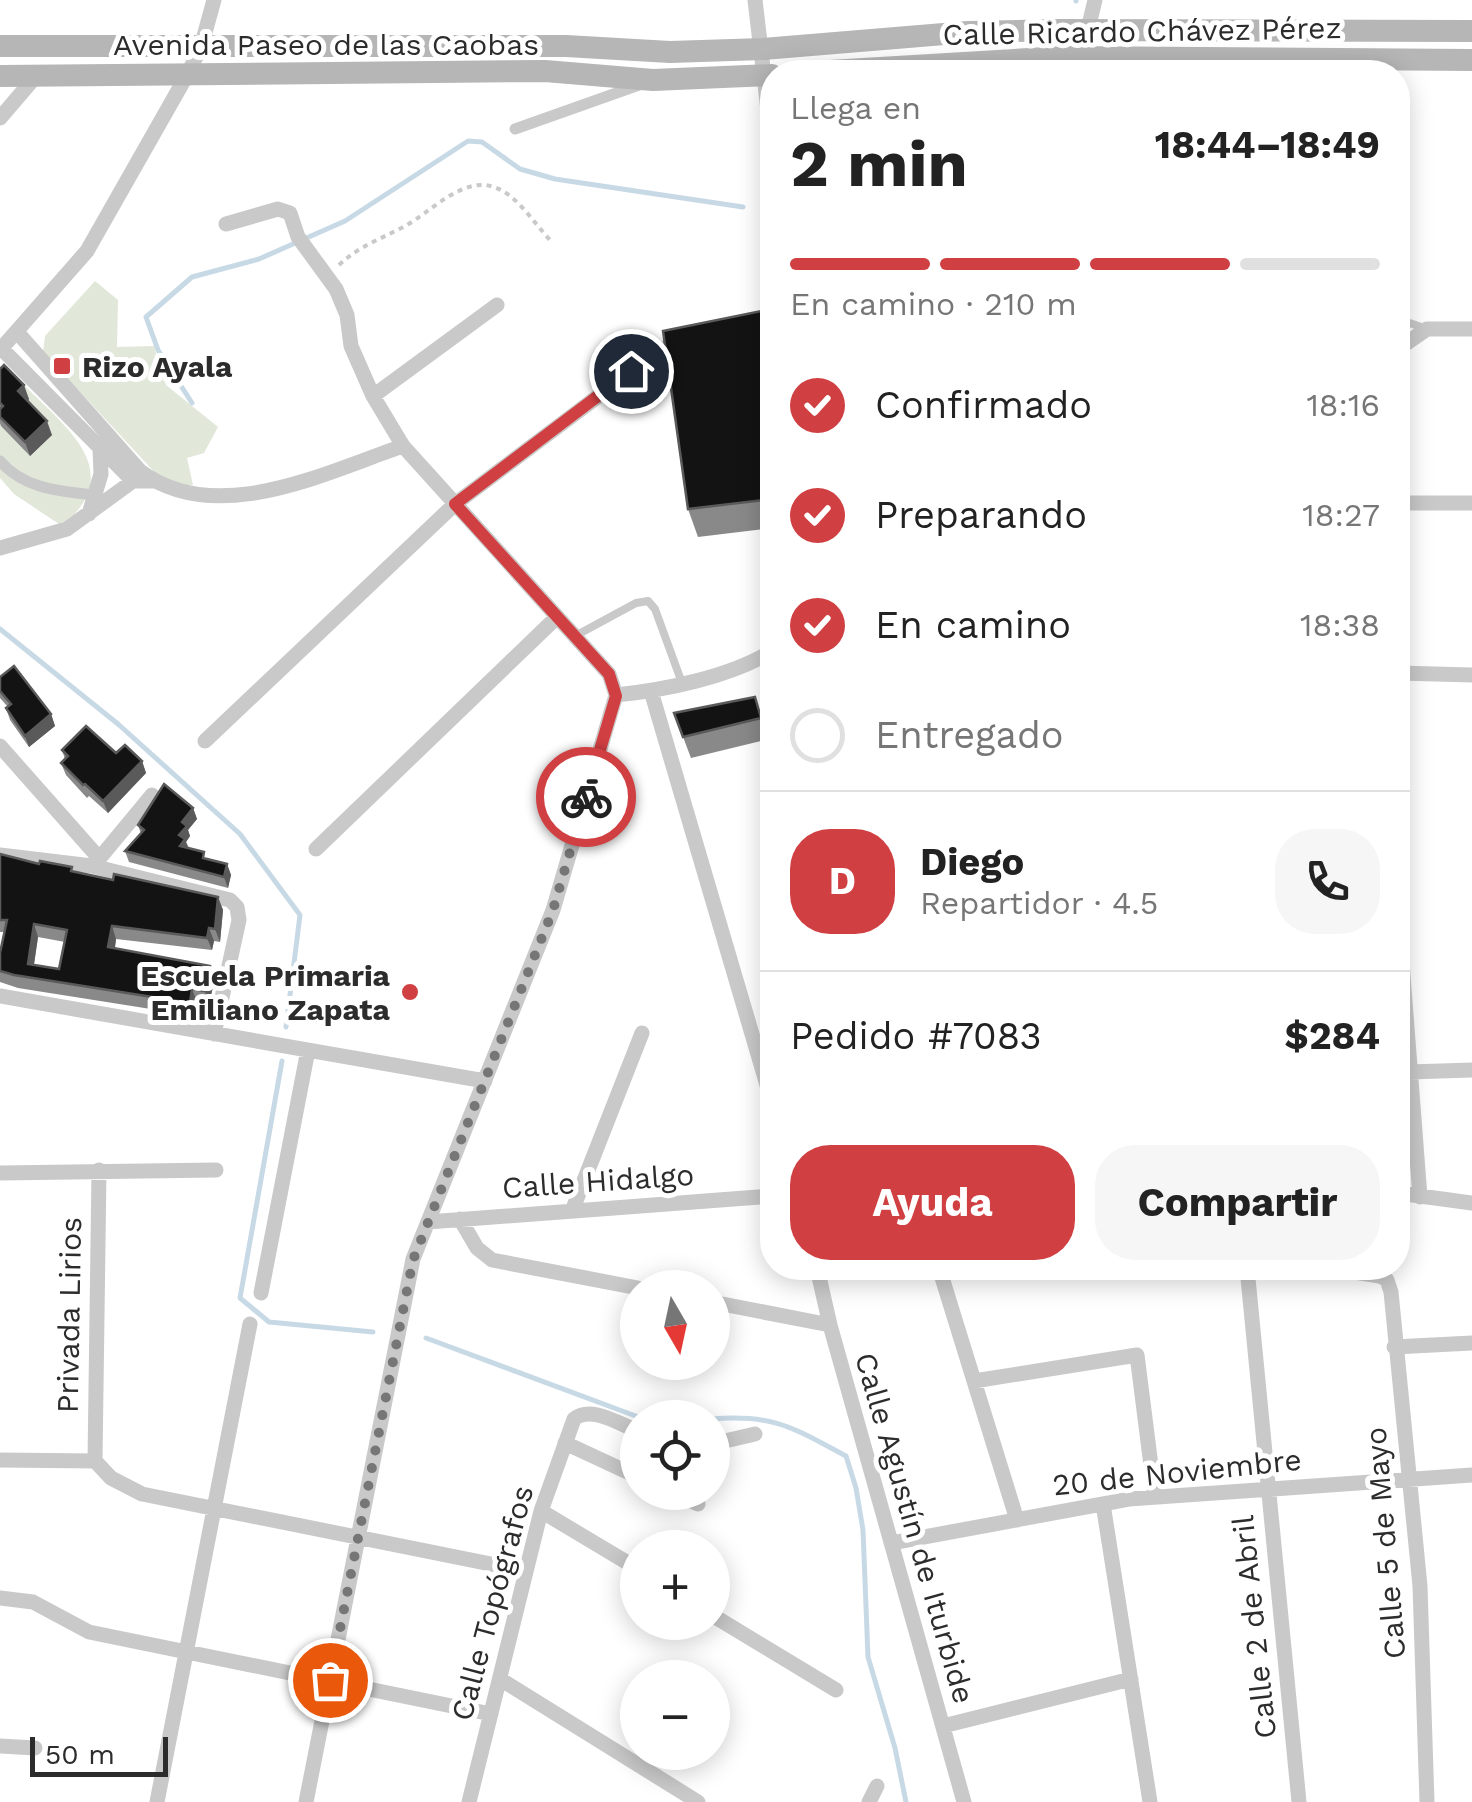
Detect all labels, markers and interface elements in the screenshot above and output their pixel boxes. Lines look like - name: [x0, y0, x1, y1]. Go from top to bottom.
- street label: Calle Ricardo Chávez Pérez: [942, 10, 1342, 52]
- street label: Avenida Paseo de las Caobas: [113, 27, 539, 62]
- text: Llega en: [790, 89, 921, 127]
- text: 18:44–18:49: [1155, 123, 1380, 167]
- text: 2 min: [790, 126, 968, 202]
- text: En camino · 210 m: [790, 285, 1077, 323]
- pin: [589, 329, 674, 414]
- icon: home: [604, 344, 659, 399]
- place label: Rizo Ayala: [82, 349, 233, 384]
- marker: Rizo Ayala: [51, 355, 73, 377]
- icon: check: [790, 378, 845, 433]
- text: Confirmado: [875, 383, 1092, 427]
- text: 18:16: [1306, 386, 1380, 424]
- icon: check: [790, 488, 845, 543]
- text: Preparando: [875, 493, 1087, 537]
- text: 18:27: [1302, 496, 1380, 534]
- icon: check: [790, 598, 845, 653]
- text: En camino: [875, 603, 1071, 647]
- text: 18:38: [1300, 606, 1380, 644]
- text: Entregado: [875, 713, 1064, 757]
- courier: [536, 747, 636, 847]
- icon: bike: [559, 770, 614, 825]
- button: phone: [1275, 829, 1380, 934]
- text: Diego: [920, 840, 1024, 884]
- text: D: [829, 859, 856, 903]
- text: Repartidor · 4.5: [920, 884, 1158, 922]
- place label: Escuela Primaria Emiliano Zapata: [140, 958, 391, 1027]
- marker: Escuela Primaria Emiliano Zapata: [399, 981, 421, 1003]
- text: Pedido #7083: [790, 1014, 1042, 1058]
- text: $284: [1285, 1014, 1380, 1058]
- button: Ayuda: [790, 1145, 1075, 1260]
- button: Compartir: [1095, 1145, 1380, 1260]
- street label: Calle Hidalgo: [501, 1157, 695, 1205]
- street label: Privada Lirios: [50, 1217, 88, 1413]
- north arrow: [620, 1270, 730, 1380]
- map controls: [620, 1270, 730, 1770]
- street label: Calle Agustín de Iturbide: [848, 1349, 982, 1707]
- button: locate: [620, 1400, 730, 1510]
- street label: Calle 5 de Mayo: [1357, 1426, 1413, 1660]
- street label: 20 de Noviembre: [1051, 1442, 1303, 1502]
- street label: Calle Topógrafos: [444, 1482, 540, 1724]
- street label: Calle 2 de Abril: [1225, 1514, 1283, 1740]
- button: +: [620, 1530, 730, 1640]
- pin: [288, 1638, 373, 1723]
- icon: bag: [303, 1653, 358, 1708]
- button: −: [620, 1660, 730, 1770]
- scale bar: [30, 1732, 168, 1776]
- text: 50 m: [45, 1738, 115, 1771]

